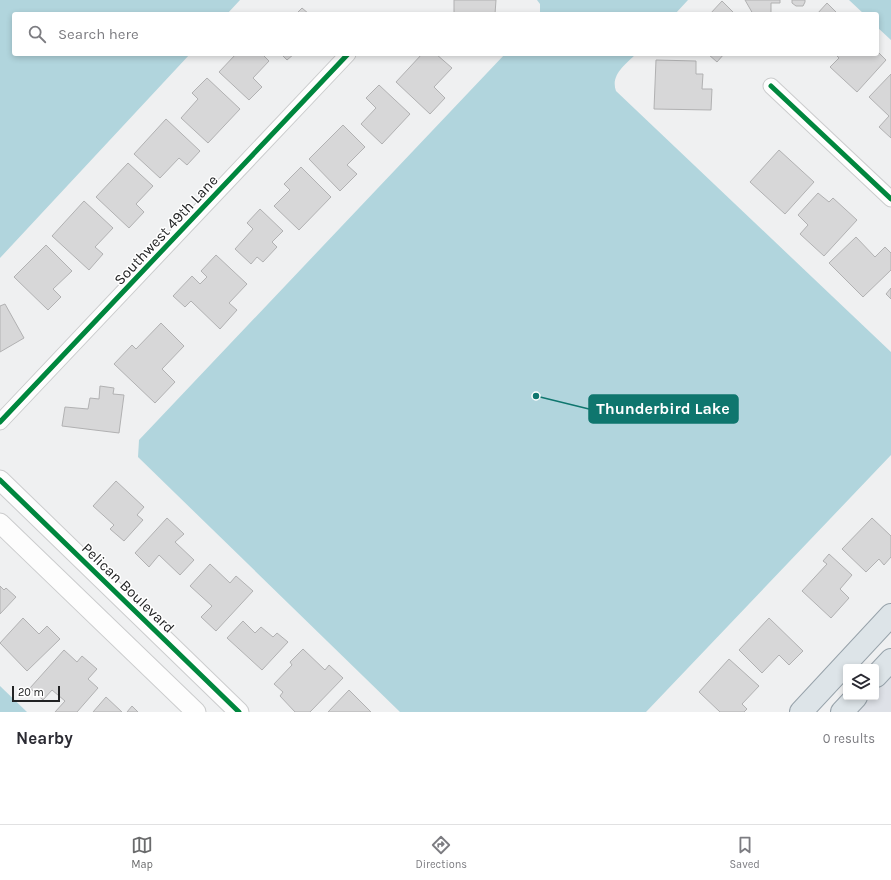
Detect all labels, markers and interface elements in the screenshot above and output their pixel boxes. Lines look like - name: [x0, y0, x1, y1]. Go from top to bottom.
- search box: [12, 12, 879, 56]
- icon: search: [26, 23, 48, 45]
- text: Search here: [58, 25, 139, 43]
- street label: Southwest 49th Lane: [110, 171, 222, 289]
- callout: Thunderbird Lake: [589, 395, 738, 423]
- text: Thunderbird Lake: [596, 399, 730, 418]
- street label: Pelican Boulevard: [78, 539, 178, 637]
- map controls: [843, 664, 879, 700]
- button: layers: [843, 664, 879, 700]
- scale bar: [12, 684, 60, 703]
- text: 20 m: [18, 686, 44, 699]
- text: Nearby: [16, 728, 73, 748]
- text: 0 results: [823, 731, 875, 746]
- tab: Map: [131, 834, 153, 871]
- tab: Directions: [415, 834, 467, 871]
- tab: Saved: [729, 834, 760, 871]

